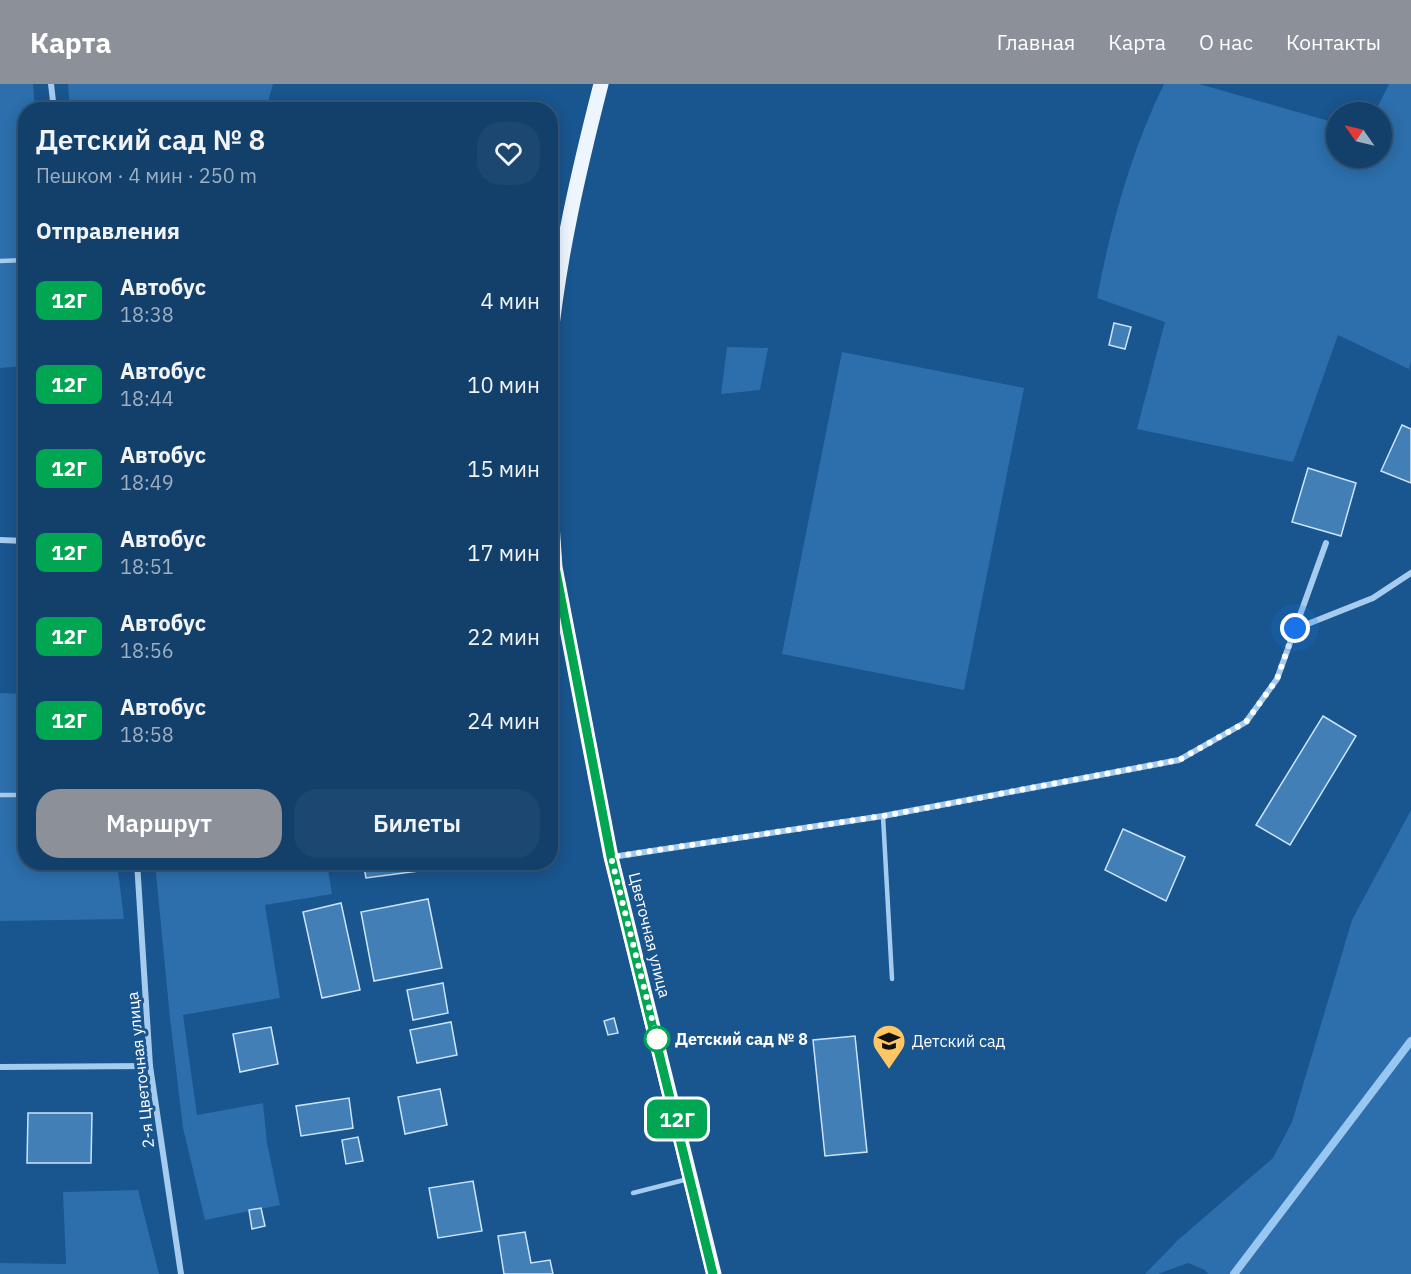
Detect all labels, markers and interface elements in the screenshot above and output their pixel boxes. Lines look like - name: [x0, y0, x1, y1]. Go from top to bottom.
- text: Карта: [30, 24, 111, 61]
- text: Главная: [997, 28, 1075, 56]
- text: Карта: [1108, 28, 1166, 56]
- text: О нас: [1199, 28, 1253, 56]
- text: Контакты: [1286, 28, 1381, 56]
- north arrow: [1326, 102, 1392, 168]
- map controls: [1326, 102, 1392, 168]
- text: Детский сад № 8: [36, 121, 265, 158]
- button: heart: [477, 122, 540, 185]
- text: Пешком · 4 мин · 250 m: [36, 162, 257, 189]
- text: Отправления: [36, 216, 180, 245]
- text: Автобус: [120, 272, 206, 301]
- text: 12Г: [51, 286, 87, 314]
- text: 4 мин: [480, 286, 540, 315]
- text: 18:38: [120, 301, 174, 328]
- text: Автобус: [120, 356, 206, 385]
- text: 12Г: [51, 370, 87, 398]
- text: 10 мин: [467, 370, 540, 399]
- text: 18:44: [120, 385, 174, 412]
- text: Автобус: [120, 440, 206, 469]
- text: 12Г: [51, 454, 87, 482]
- text: 15 мин: [467, 454, 540, 483]
- text: 18:49: [120, 469, 174, 496]
- text: Автобус: [120, 524, 206, 553]
- text: 12Г: [51, 538, 87, 566]
- text: 17 мин: [467, 538, 540, 567]
- text: 18:51: [120, 553, 174, 580]
- text: Автобус: [120, 608, 206, 637]
- your location: [1280, 613, 1310, 643]
- text: 12Г: [51, 622, 87, 650]
- text: 22 мин: [467, 622, 540, 651]
- text: 18:56: [120, 637, 174, 664]
- text: Автобус: [120, 692, 206, 721]
- text: 12Г: [51, 706, 87, 734]
- text: 24 мин: [467, 706, 540, 735]
- text: 18:58: [120, 721, 174, 748]
- button: Маршрут: [36, 789, 282, 858]
- button: Билеты: [294, 789, 540, 858]
- street label: Цветочная улица: [625, 870, 675, 1000]
- street label: 2-я Цветочная улица: [122, 990, 158, 1149]
- school or university icon: Детский сад: [871, 1023, 907, 1070]
- marker: Детский сад № 8: [644, 1026, 670, 1052]
- place label: Детский сад № 8: [675, 1029, 808, 1049]
- place label: Детский сад: [912, 1031, 1006, 1051]
- line badge: 12Г: [642, 1100, 712, 1138]
- text: 12Г: [659, 1105, 695, 1133]

